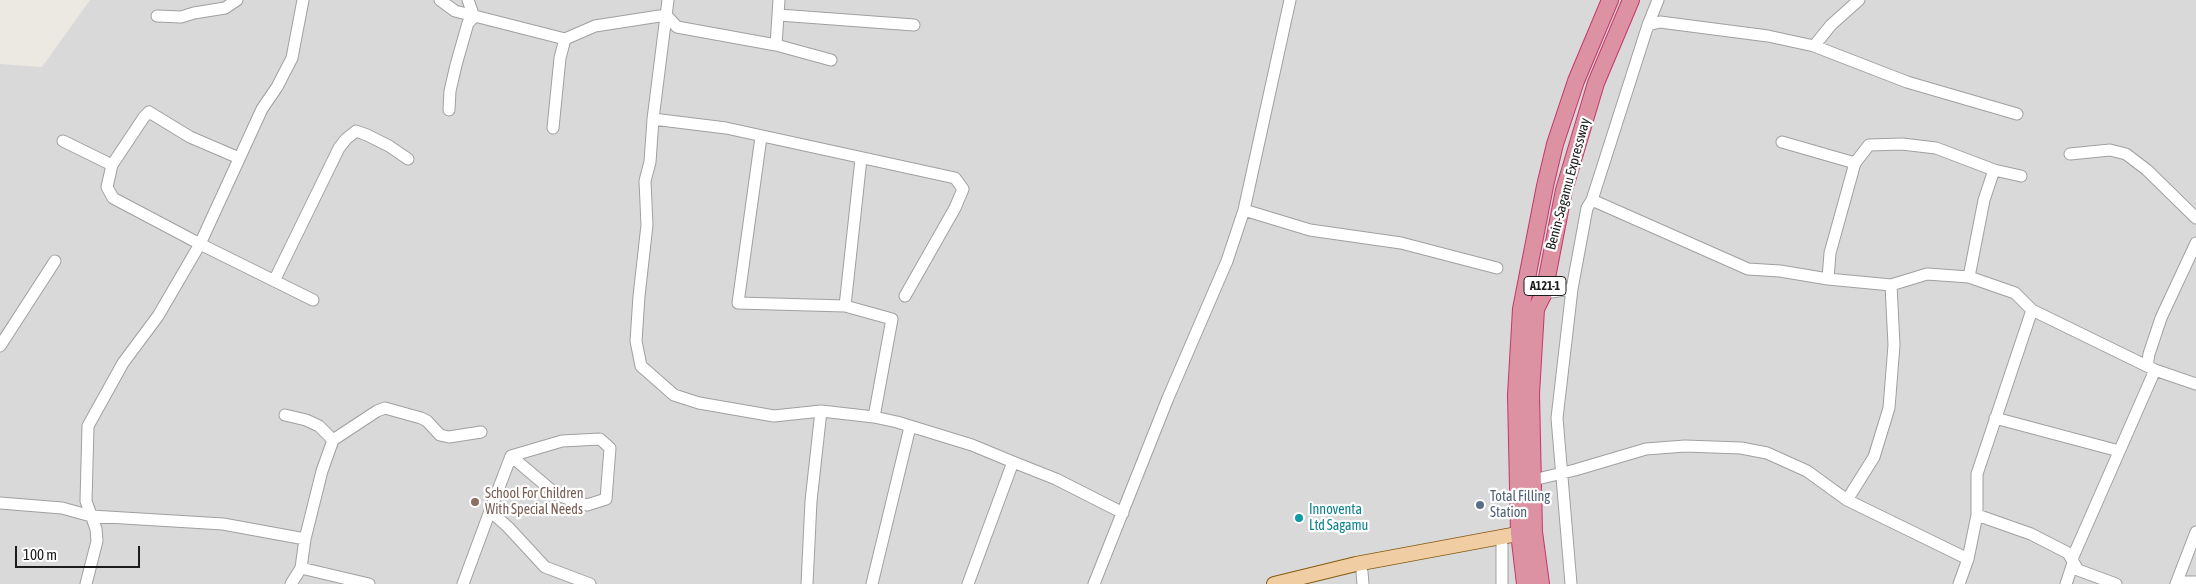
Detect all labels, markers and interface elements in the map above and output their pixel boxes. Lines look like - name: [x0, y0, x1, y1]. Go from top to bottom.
- street label: Benin-Sagamu Expressway: [1542, 116, 1594, 252]
- road number: A121-1: [1524, 276, 1566, 296]
- place label: School For Children With Special Needs: [485, 486, 583, 518]
- place label: Total Filling Station: [1490, 489, 1550, 522]
- marker: School For Children With Special Needs: [469, 496, 481, 508]
- marker: Total Filling Station: [1474, 499, 1486, 511]
- place label: Innoventa Ltd Sagamu: [1309, 502, 1368, 534]
- marker: Innoventa Ltd Sagamu: [1293, 512, 1305, 524]
- scale bar: [18, 536, 142, 568]
- text: 100 m: [23, 546, 57, 563]

